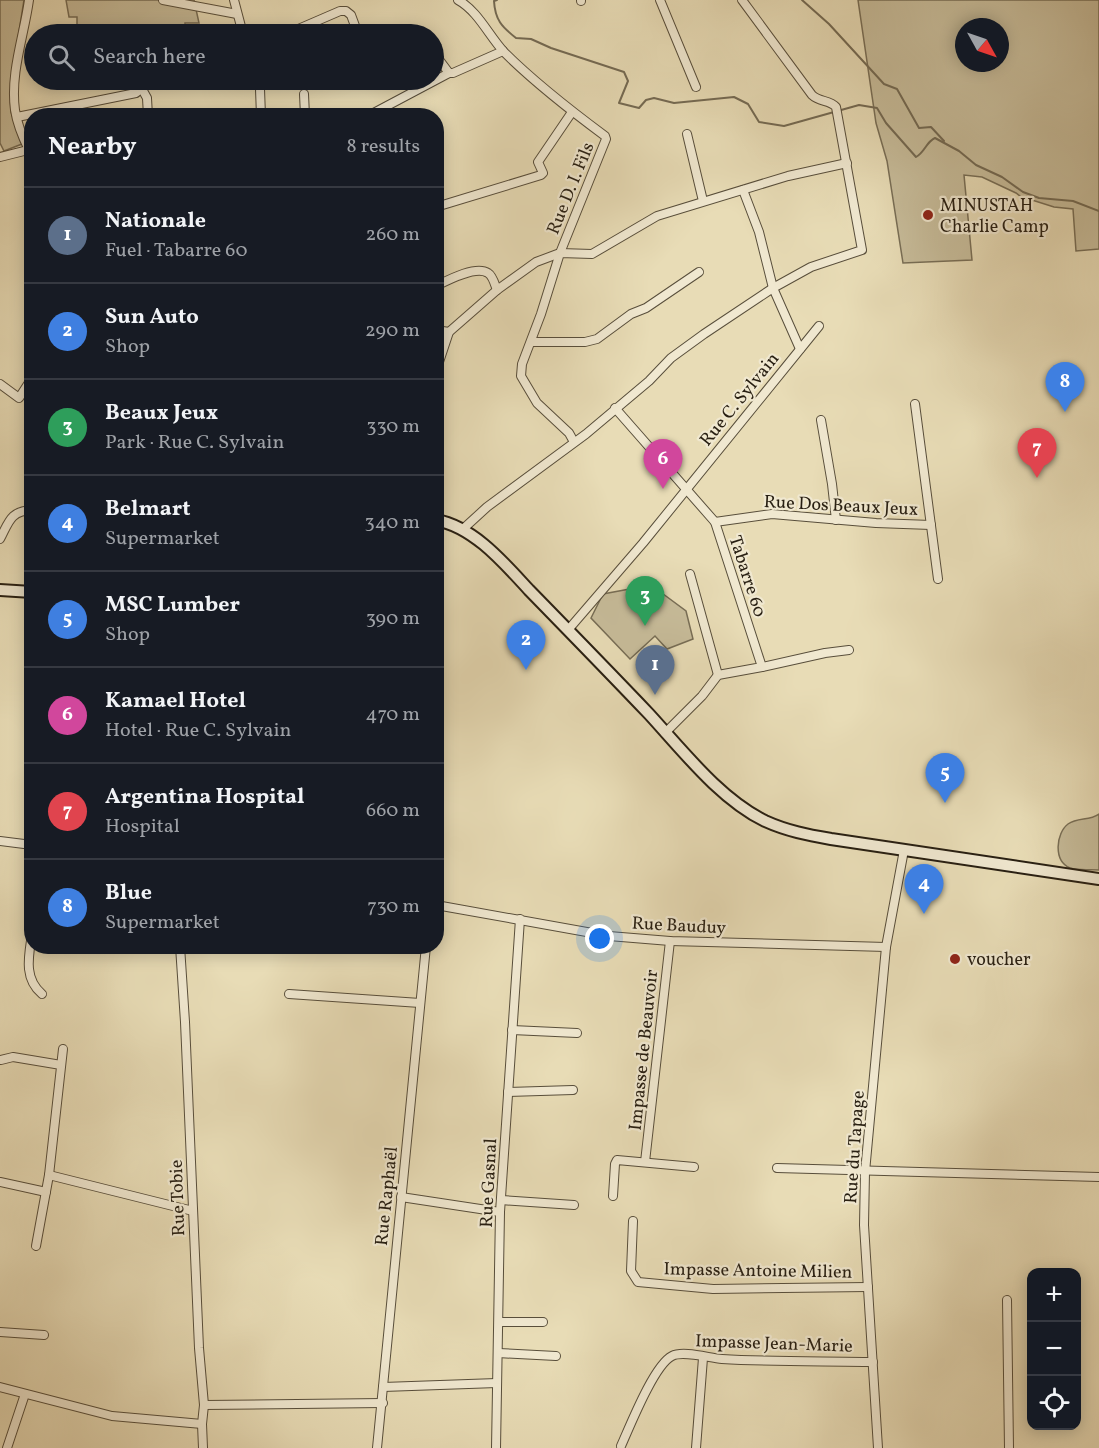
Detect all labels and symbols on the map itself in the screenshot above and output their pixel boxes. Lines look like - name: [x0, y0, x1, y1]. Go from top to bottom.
- north arrow: [955, 18, 1009, 72]
- street label: Rue D. I. Fils: [542, 139, 601, 238]
- place label: MINUSTAH Charlie Camp: [940, 194, 1049, 240]
- marker: MINUSTAH Charlie Camp: [921, 208, 935, 222]
- street label: Rue C. Sylvain: [695, 348, 786, 452]
- pin: 8: [1046, 362, 1084, 412]
- pin: 7: [1018, 428, 1056, 478]
- pin: 6: [644, 440, 682, 489]
- street label: Rue Dos Beaux Jeux: [763, 490, 919, 523]
- street label: Tabarre 60: [722, 532, 772, 621]
- pin: 3: [626, 576, 664, 626]
- pin: 2: [506, 620, 546, 670]
- pin: 1: [636, 646, 674, 695]
- pin: 5: [926, 754, 964, 803]
- pin: 4: [904, 864, 944, 914]
- street label: Rue Bauduy: [631, 912, 727, 941]
- your location: [585, 924, 614, 953]
- place label: voucher: [967, 948, 1031, 973]
- marker: voucher: [948, 952, 962, 966]
- street label: Impasse de Beauvoir: [624, 968, 665, 1132]
- street label: Rue du Tapage: [839, 1090, 872, 1205]
- street label: Rue Gasnal: [475, 1138, 504, 1228]
- street label: Rue Raphaël: [370, 1145, 405, 1247]
- street label: Rue Tobie: [165, 1159, 192, 1237]
- street label: Impasse Antoine Milien: [663, 1257, 853, 1286]
- street label: Impasse Jean-Marie: [695, 1329, 853, 1360]

